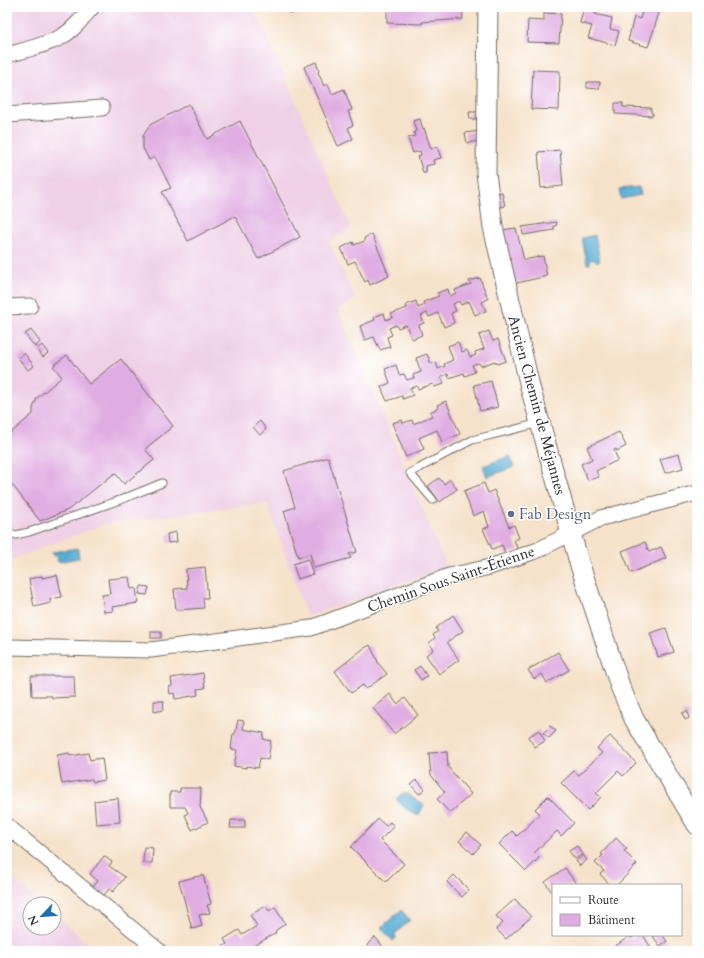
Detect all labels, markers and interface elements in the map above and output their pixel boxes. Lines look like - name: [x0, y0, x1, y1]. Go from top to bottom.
- street label: Ancien Chemin de Méjannes: [503, 313, 571, 497]
- place label: Fab Design: [519, 504, 592, 524]
- marker: Fab Design: [506, 509, 516, 519]
- street label: Chemin Sous Saint-Étienne: [365, 541, 538, 617]
- legend: [552, 884, 682, 936]
- text: Route: [588, 892, 619, 908]
- north arrow: [22, 896, 62, 936]
- text: N: [24, 912, 42, 928]
- text: Bâtiment: [588, 912, 635, 928]

